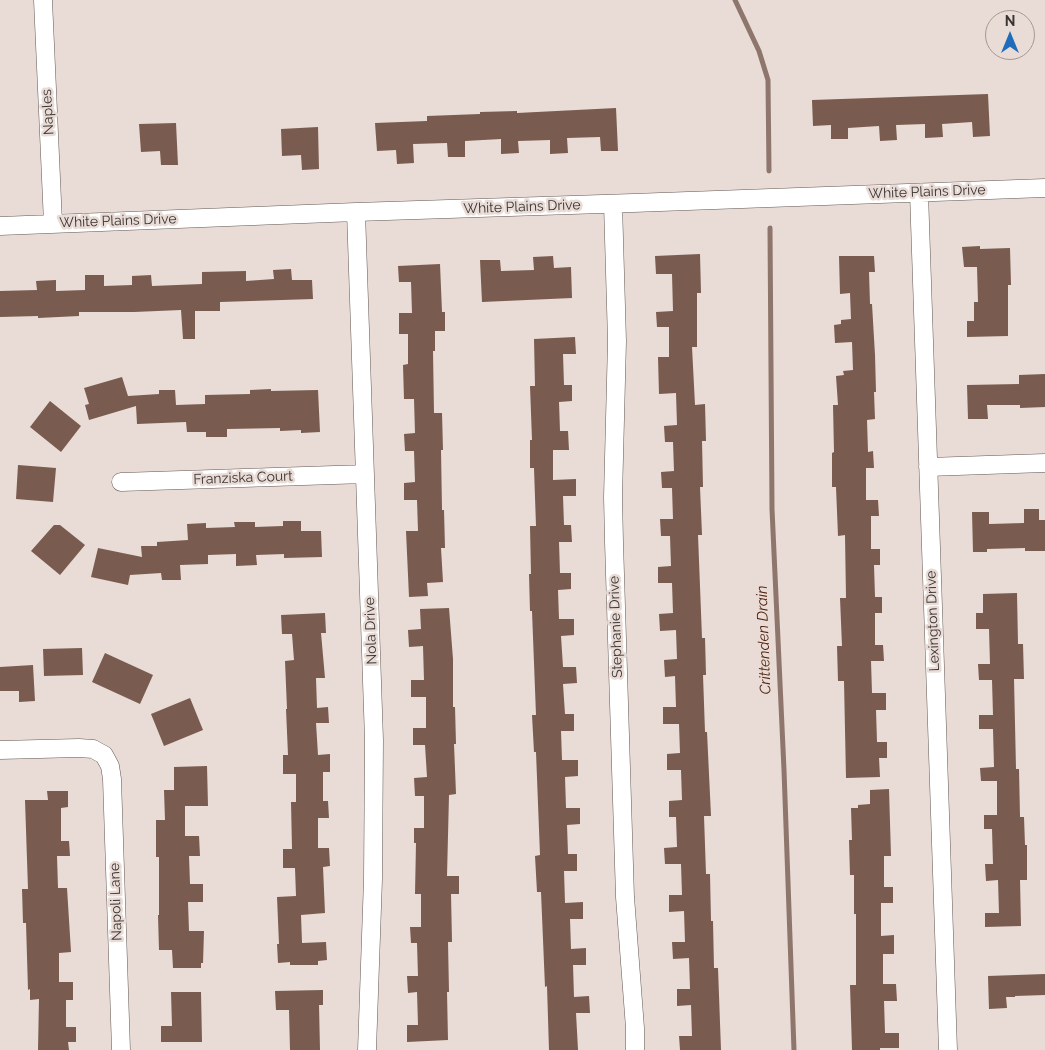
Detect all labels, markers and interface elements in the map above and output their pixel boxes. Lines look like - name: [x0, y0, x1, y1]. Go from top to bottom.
- north arrow: [985, 10, 1035, 60]
- text: N: [1005, 13, 1015, 29]
- street label: Naples: [38, 89, 58, 135]
- street label: White Plains Drive: [868, 182, 986, 202]
- street label: White Plains Drive: [463, 197, 581, 217]
- street label: White Plains Drive: [59, 211, 177, 231]
- street label: Franziska Court: [193, 468, 293, 488]
- street label: Lexington Drive: [923, 570, 943, 672]
- street label: Stephanie Drive: [606, 576, 626, 678]
- water label: Crittenden Drain: [753, 585, 775, 695]
- street label: Nola Drive: [361, 597, 381, 665]
- street label: Napoli Lane: [106, 863, 126, 941]

